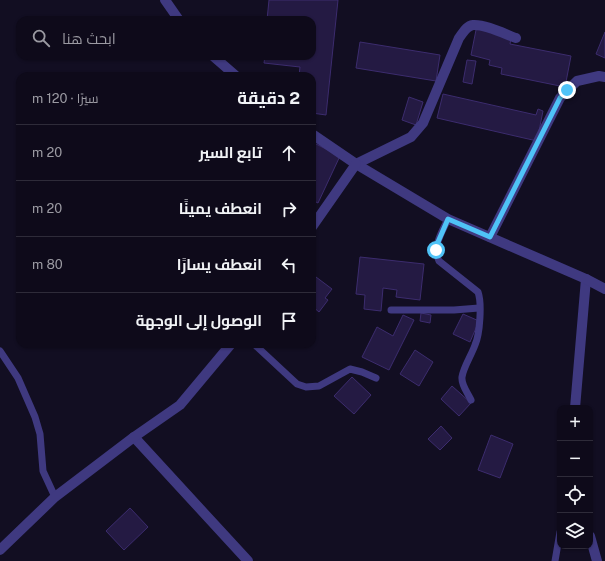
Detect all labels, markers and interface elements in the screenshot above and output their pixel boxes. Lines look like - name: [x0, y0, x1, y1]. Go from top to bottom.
- search box: [16, 16, 316, 60]
- icon: search: [30, 27, 52, 49]
- text: ابحث هنا: [62, 30, 116, 47]
- route end: [558, 81, 576, 99]
- text: 2 دقيقة: [237, 88, 300, 108]
- text: سيرًا · 120 m: [32, 91, 99, 106]
- icon: ahead: [278, 142, 300, 164]
- text: تابع السير: [199, 144, 262, 161]
- text: 20 m: [32, 145, 62, 160]
- icon: right: [278, 198, 300, 220]
- text: انعطف يمينًا: [179, 200, 262, 217]
- text: 20 m: [32, 201, 62, 216]
- route start: [427, 241, 445, 259]
- icon: left: [278, 254, 300, 276]
- text: انعطف يسارًا: [177, 256, 262, 273]
- text: 80 m: [32, 257, 63, 272]
- icon: arrive: [278, 310, 300, 332]
- text: الوصول إلى الوجهة: [136, 312, 262, 329]
- map controls: [557, 405, 593, 549]
- button: +: [557, 405, 593, 441]
- button: −: [557, 441, 593, 477]
- button: locate: [557, 477, 593, 513]
- button: layers: [557, 513, 593, 549]

